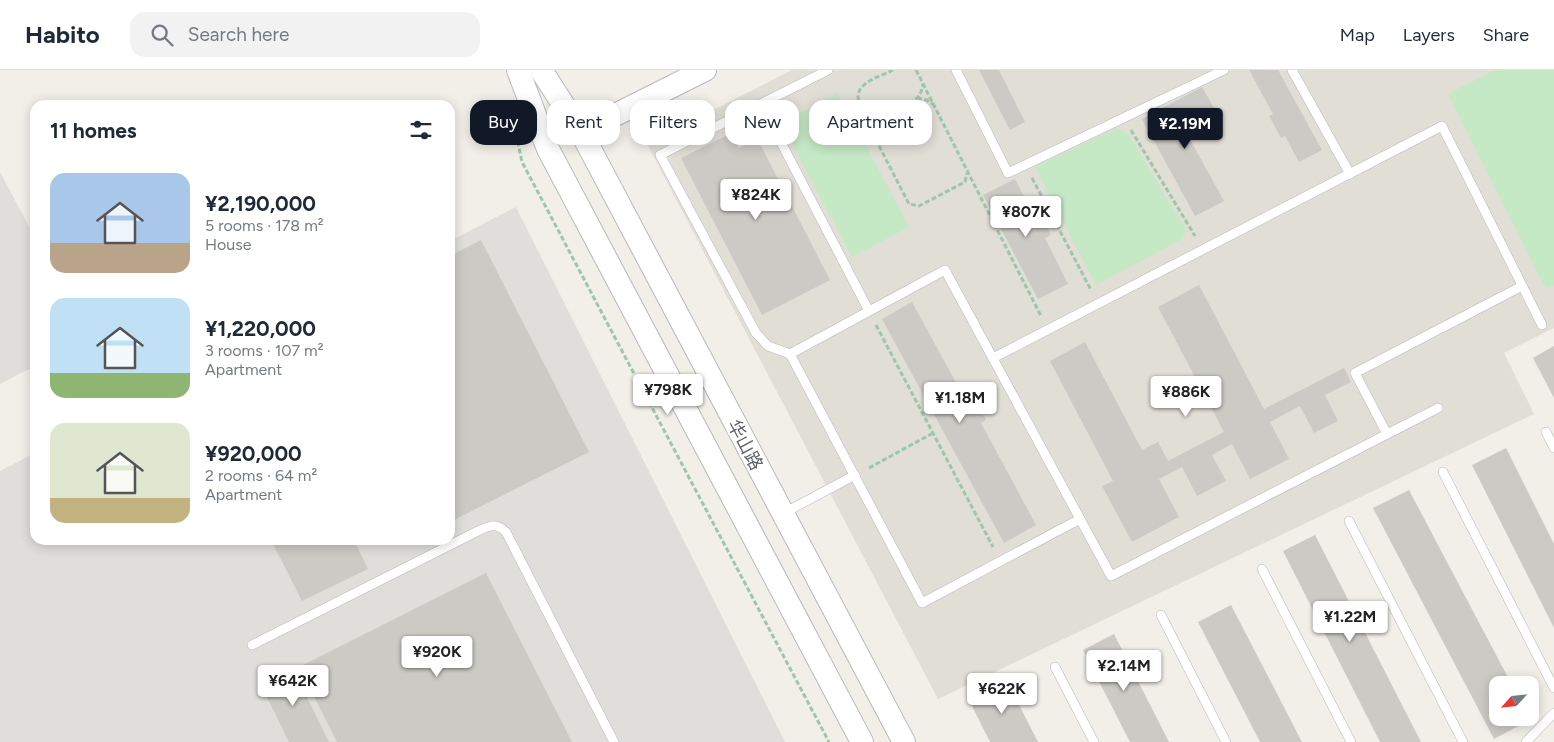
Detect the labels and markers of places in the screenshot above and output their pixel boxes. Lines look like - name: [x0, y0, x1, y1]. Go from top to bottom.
- pin: ¥2.19M: [1144, 108, 1226, 150]
- pin: ¥824K: [721, 178, 791, 221]
- pin: ¥807K: [991, 196, 1061, 238]
- pin: ¥798K: [633, 374, 703, 416]
- pin: ¥886K: [1151, 376, 1221, 418]
- pin: ¥1.18M: [919, 382, 1001, 424]
- pin: ¥1.22M: [1309, 600, 1391, 643]
- pin: ¥920K: [402, 636, 472, 678]
- pin: ¥2.14M: [1083, 650, 1165, 692]
- pin: ¥642K: [258, 664, 328, 707]
- pin: ¥622K: [967, 672, 1037, 715]

